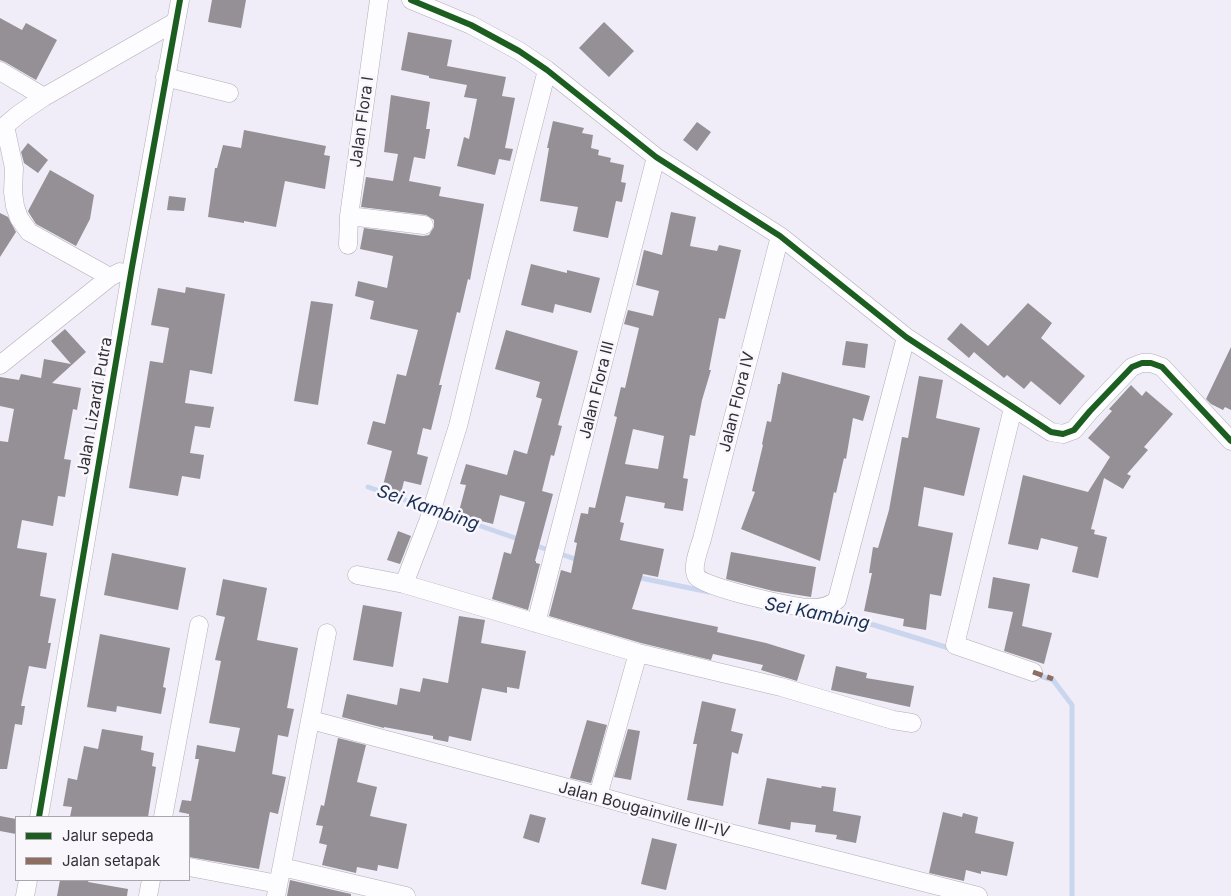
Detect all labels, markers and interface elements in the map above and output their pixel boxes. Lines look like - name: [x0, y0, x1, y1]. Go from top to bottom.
- street label: Jalan Flora I: [346, 75, 378, 169]
- street label: Jalan Lizardi Putra: [73, 336, 117, 476]
- street label: Jalan Flora III: [576, 339, 618, 441]
- street label: Jalan Flora IV: [715, 350, 759, 454]
- water label: Sei Kambing: [374, 480, 482, 536]
- water label: Sei Kambing: [763, 593, 871, 635]
- street label: Jalan Bougainville III-IV: [556, 778, 732, 842]
- legend: [15, 816, 190, 881]
- text: Jalur sepeda: [62, 826, 154, 845]
- text: Jalan setapak: [62, 851, 160, 870]

